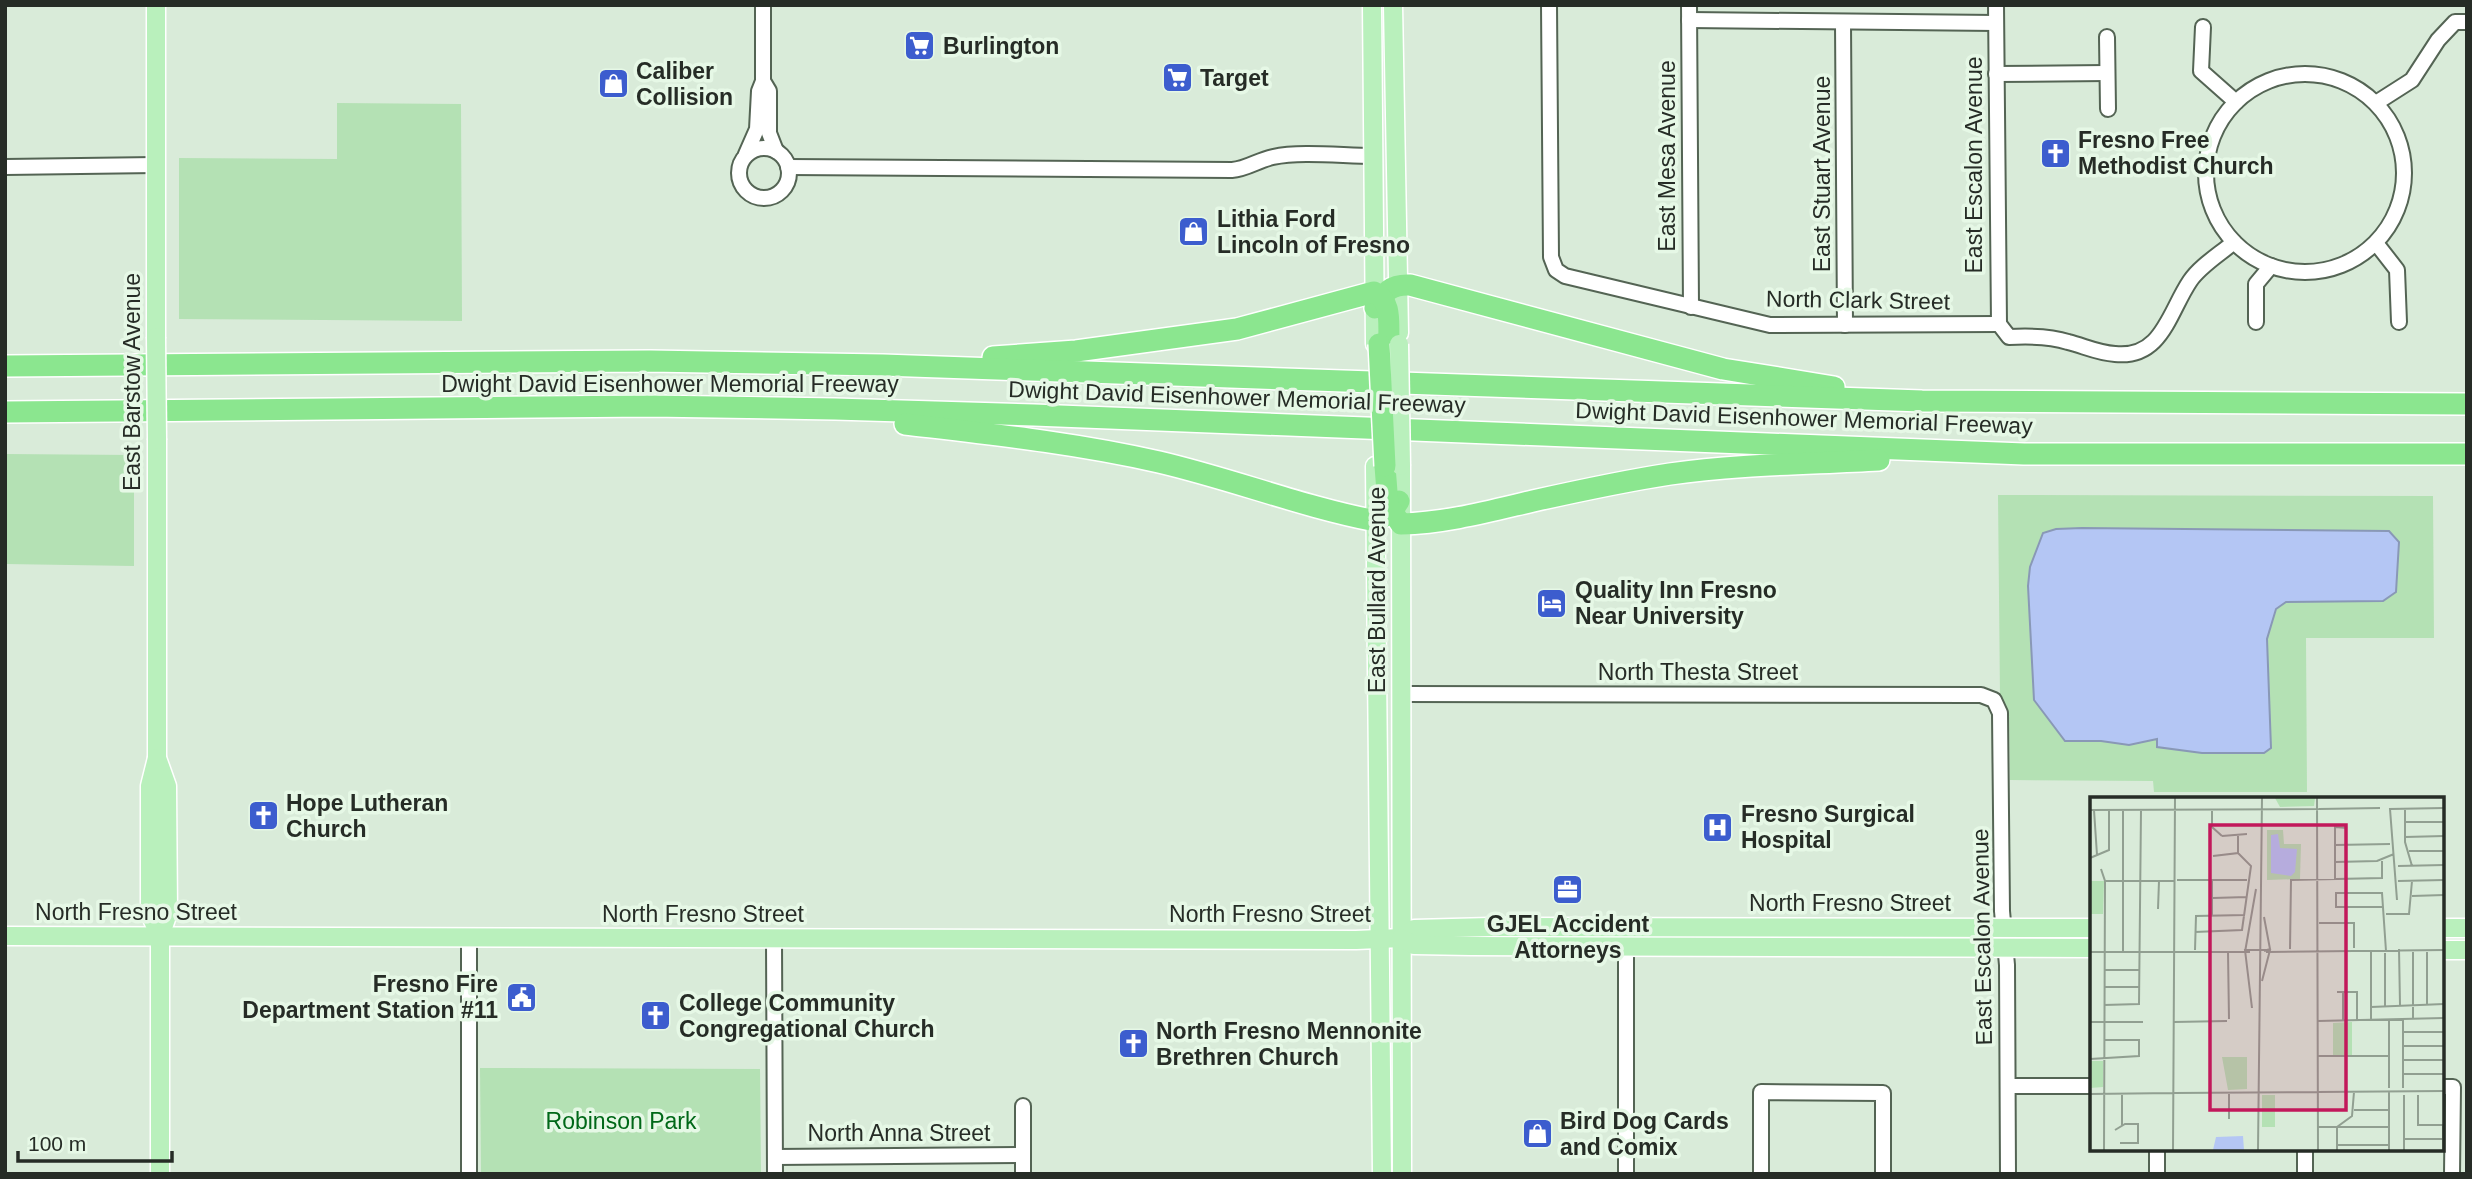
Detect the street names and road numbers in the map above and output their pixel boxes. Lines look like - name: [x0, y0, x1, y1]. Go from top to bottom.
- street label: East Escalon Avenue: [1961, 57, 1987, 273]
- street label: East Mesa Avenue: [1654, 60, 1680, 252]
- street label: East Stuart Avenue: [1809, 76, 1835, 272]
- street label: East Barstow Avenue: [119, 273, 145, 491]
- street label: North Clark Street: [1766, 285, 1951, 315]
- street label: Dwight David Eisenhower Memorial Freeway: [441, 371, 899, 397]
- street label: Dwight David Eisenhower Memorial Freeway: [1008, 376, 1467, 418]
- street label: Dwight David Eisenhower Memorial Freeway: [1575, 397, 2034, 439]
- street label: East Bullard Avenue: [1364, 487, 1390, 693]
- street label: North Thesta Street: [1598, 659, 1799, 685]
- street label: East Escalon Avenue: [1967, 828, 1997, 1046]
- street label: North Fresno Street: [1749, 890, 1952, 916]
- street label: North Fresno Street: [35, 899, 238, 925]
- street label: North Fresno Street: [602, 901, 805, 927]
- street label: North Fresno Street: [1169, 901, 1372, 927]
- street label: North Anna Street: [808, 1120, 991, 1146]

